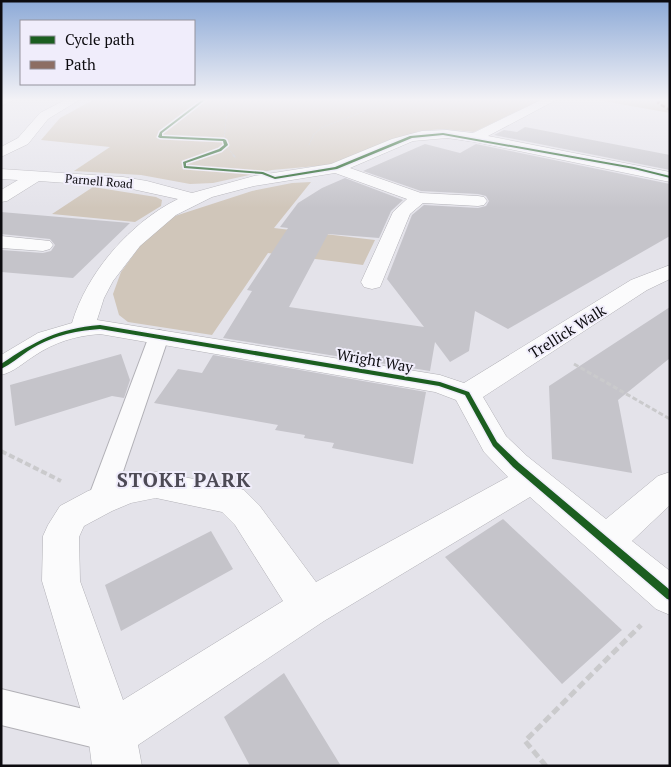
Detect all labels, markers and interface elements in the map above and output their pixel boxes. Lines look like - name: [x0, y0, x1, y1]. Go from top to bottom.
- legend: [20, 20, 195, 85]
- text: Cycle path: [65, 29, 135, 49]
- text: Path: [65, 54, 96, 74]
- street label: Parnell Road: [65, 171, 134, 191]
- street label: Trellick Walk: [525, 299, 609, 363]
- street label: Wright Way: [335, 343, 415, 377]
- district label: STOKE PARK: [117, 466, 251, 493]

